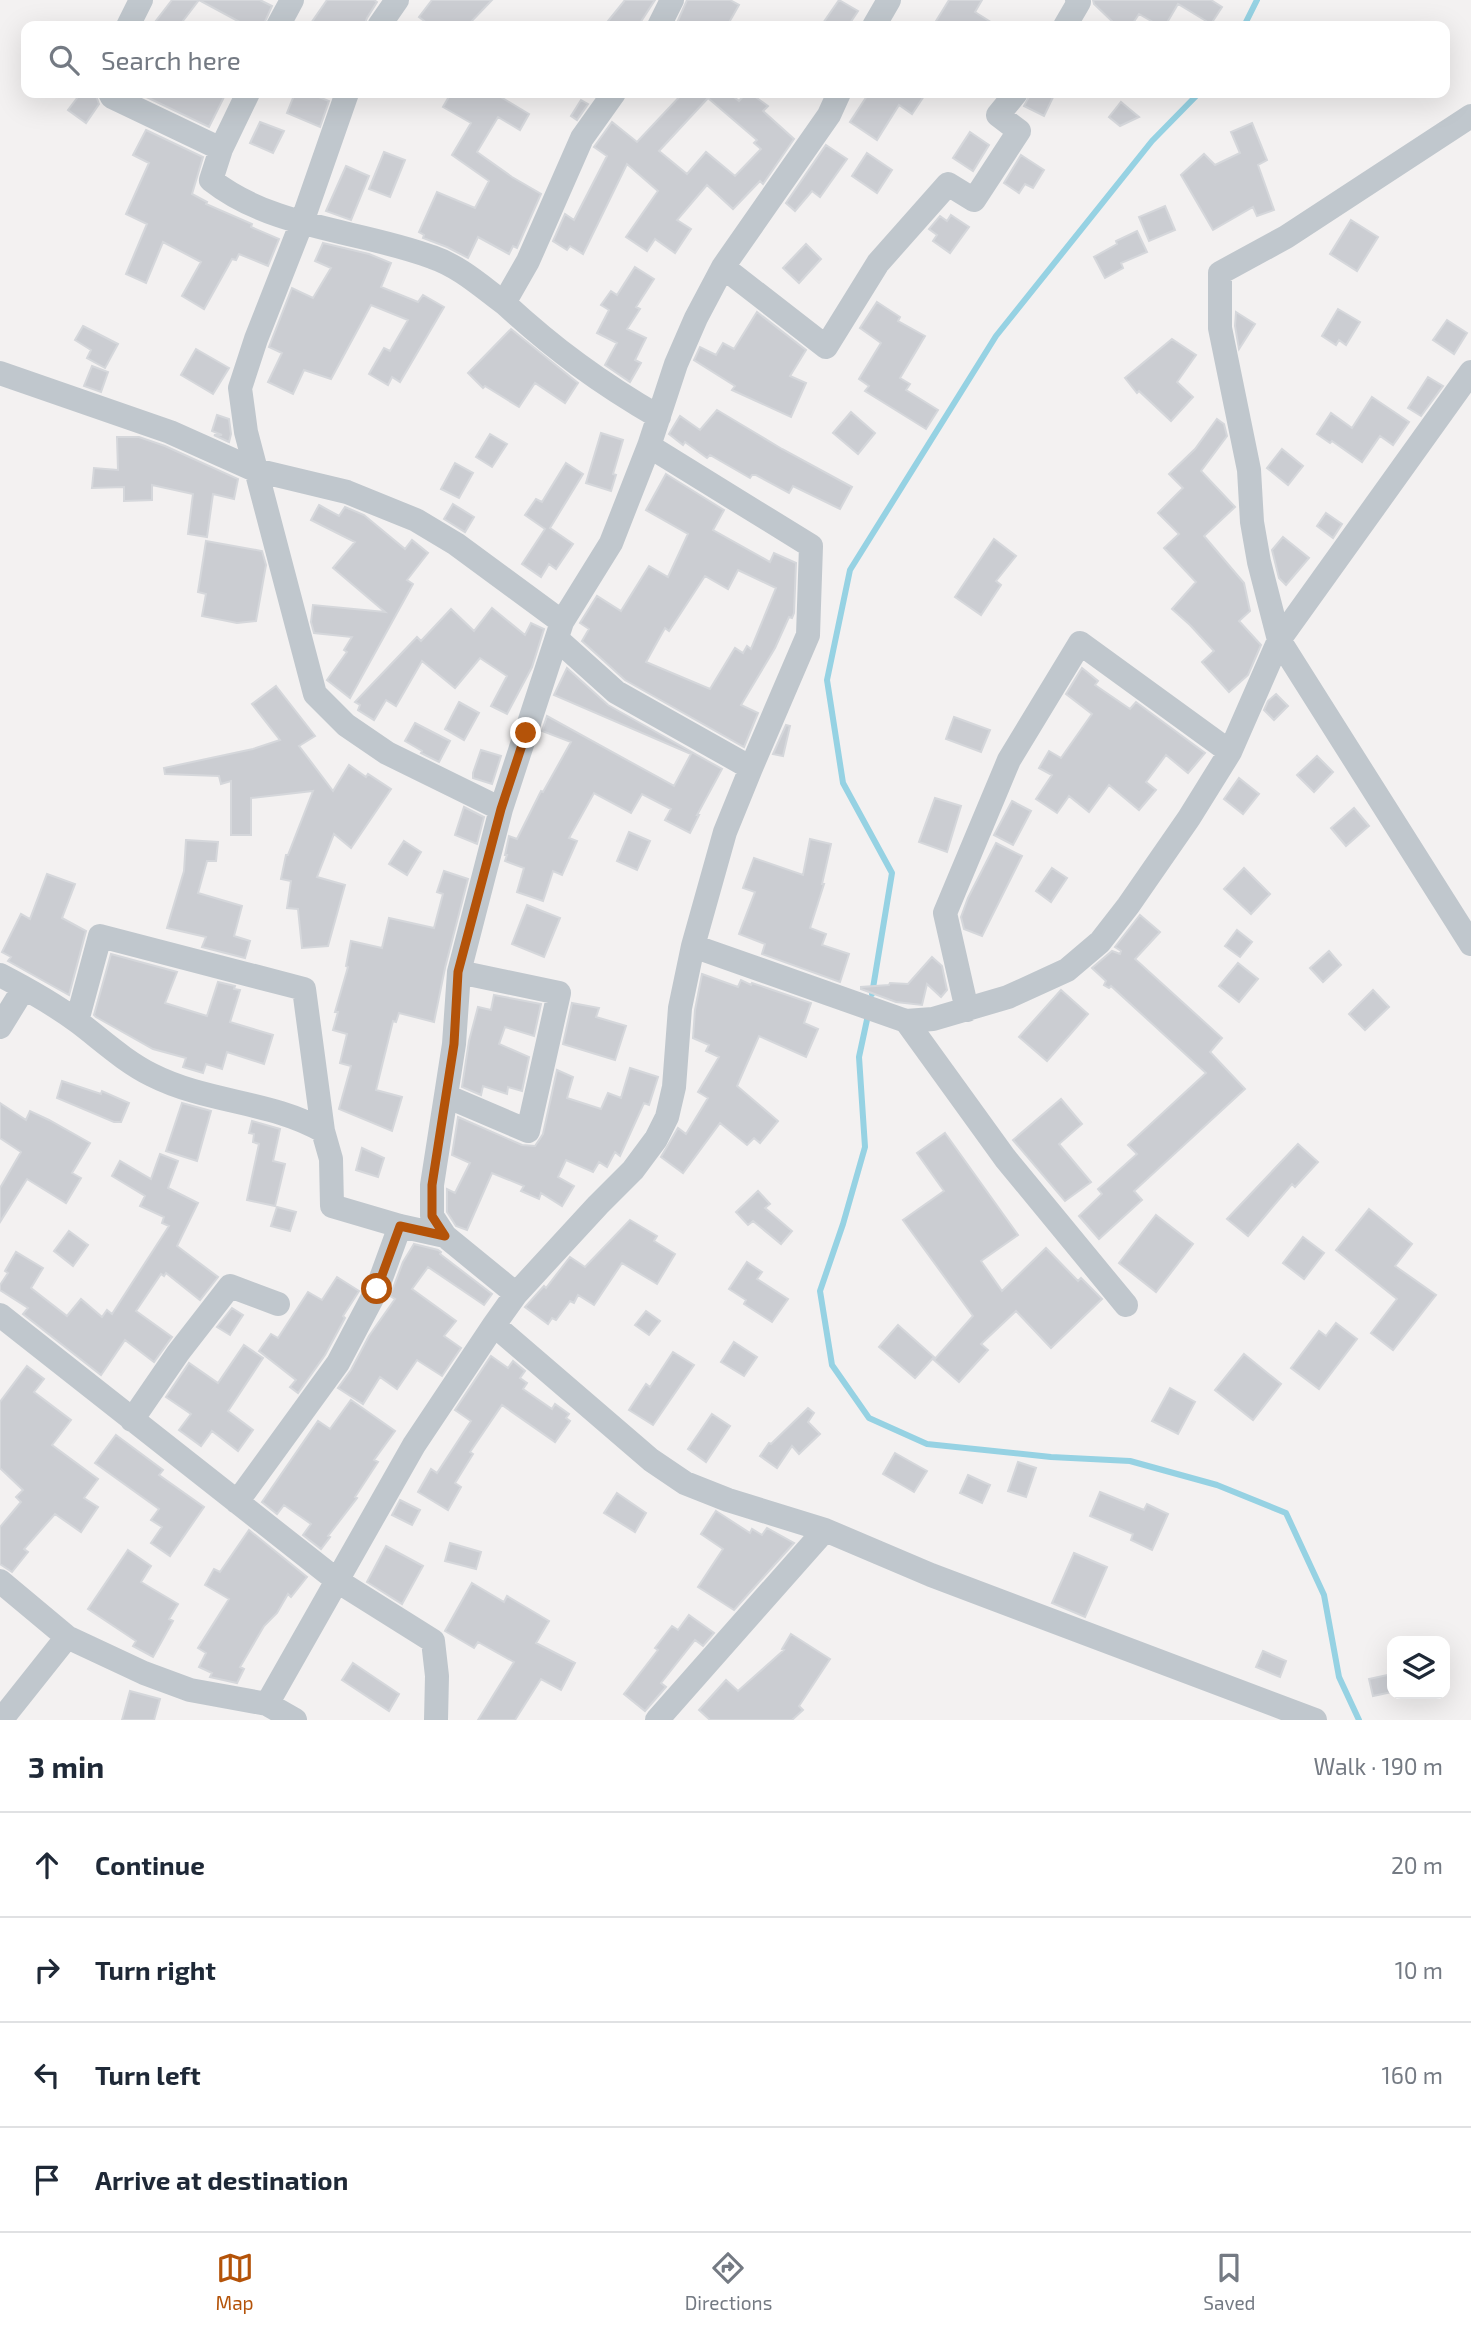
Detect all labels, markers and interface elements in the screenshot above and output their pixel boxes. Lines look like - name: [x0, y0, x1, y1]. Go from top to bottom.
- search box: [21, 21, 1450, 98]
- icon: search: [45, 41, 83, 79]
- text: Search here: [101, 44, 241, 75]
- route end: [510, 717, 541, 748]
- route start: [361, 1273, 392, 1304]
- map controls: [1387, 1636, 1450, 1699]
- button: layers: [1387, 1636, 1450, 1699]
- text: 3 min: [28, 1748, 104, 1784]
- text: Walk · 190 m: [1313, 1752, 1443, 1780]
- icon: ahead: [28, 1846, 66, 1884]
- text: Continue: [95, 1849, 205, 1880]
- text: 20 m: [1391, 1851, 1443, 1879]
- icon: right: [28, 1951, 66, 1989]
- text: Turn right: [95, 1954, 216, 1985]
- text: 10 m: [1395, 1956, 1443, 1984]
- icon: left: [28, 2056, 66, 2094]
- text: Turn left: [95, 2059, 201, 2090]
- text: 160 m: [1382, 2061, 1443, 2089]
- icon: arrive: [28, 2161, 66, 2199]
- text: Arrive at destination: [95, 2164, 348, 2195]
- tab: Map: [216, 2249, 254, 2314]
- tab: Directions: [685, 2249, 772, 2314]
- tab: Saved: [1203, 2249, 1255, 2314]

